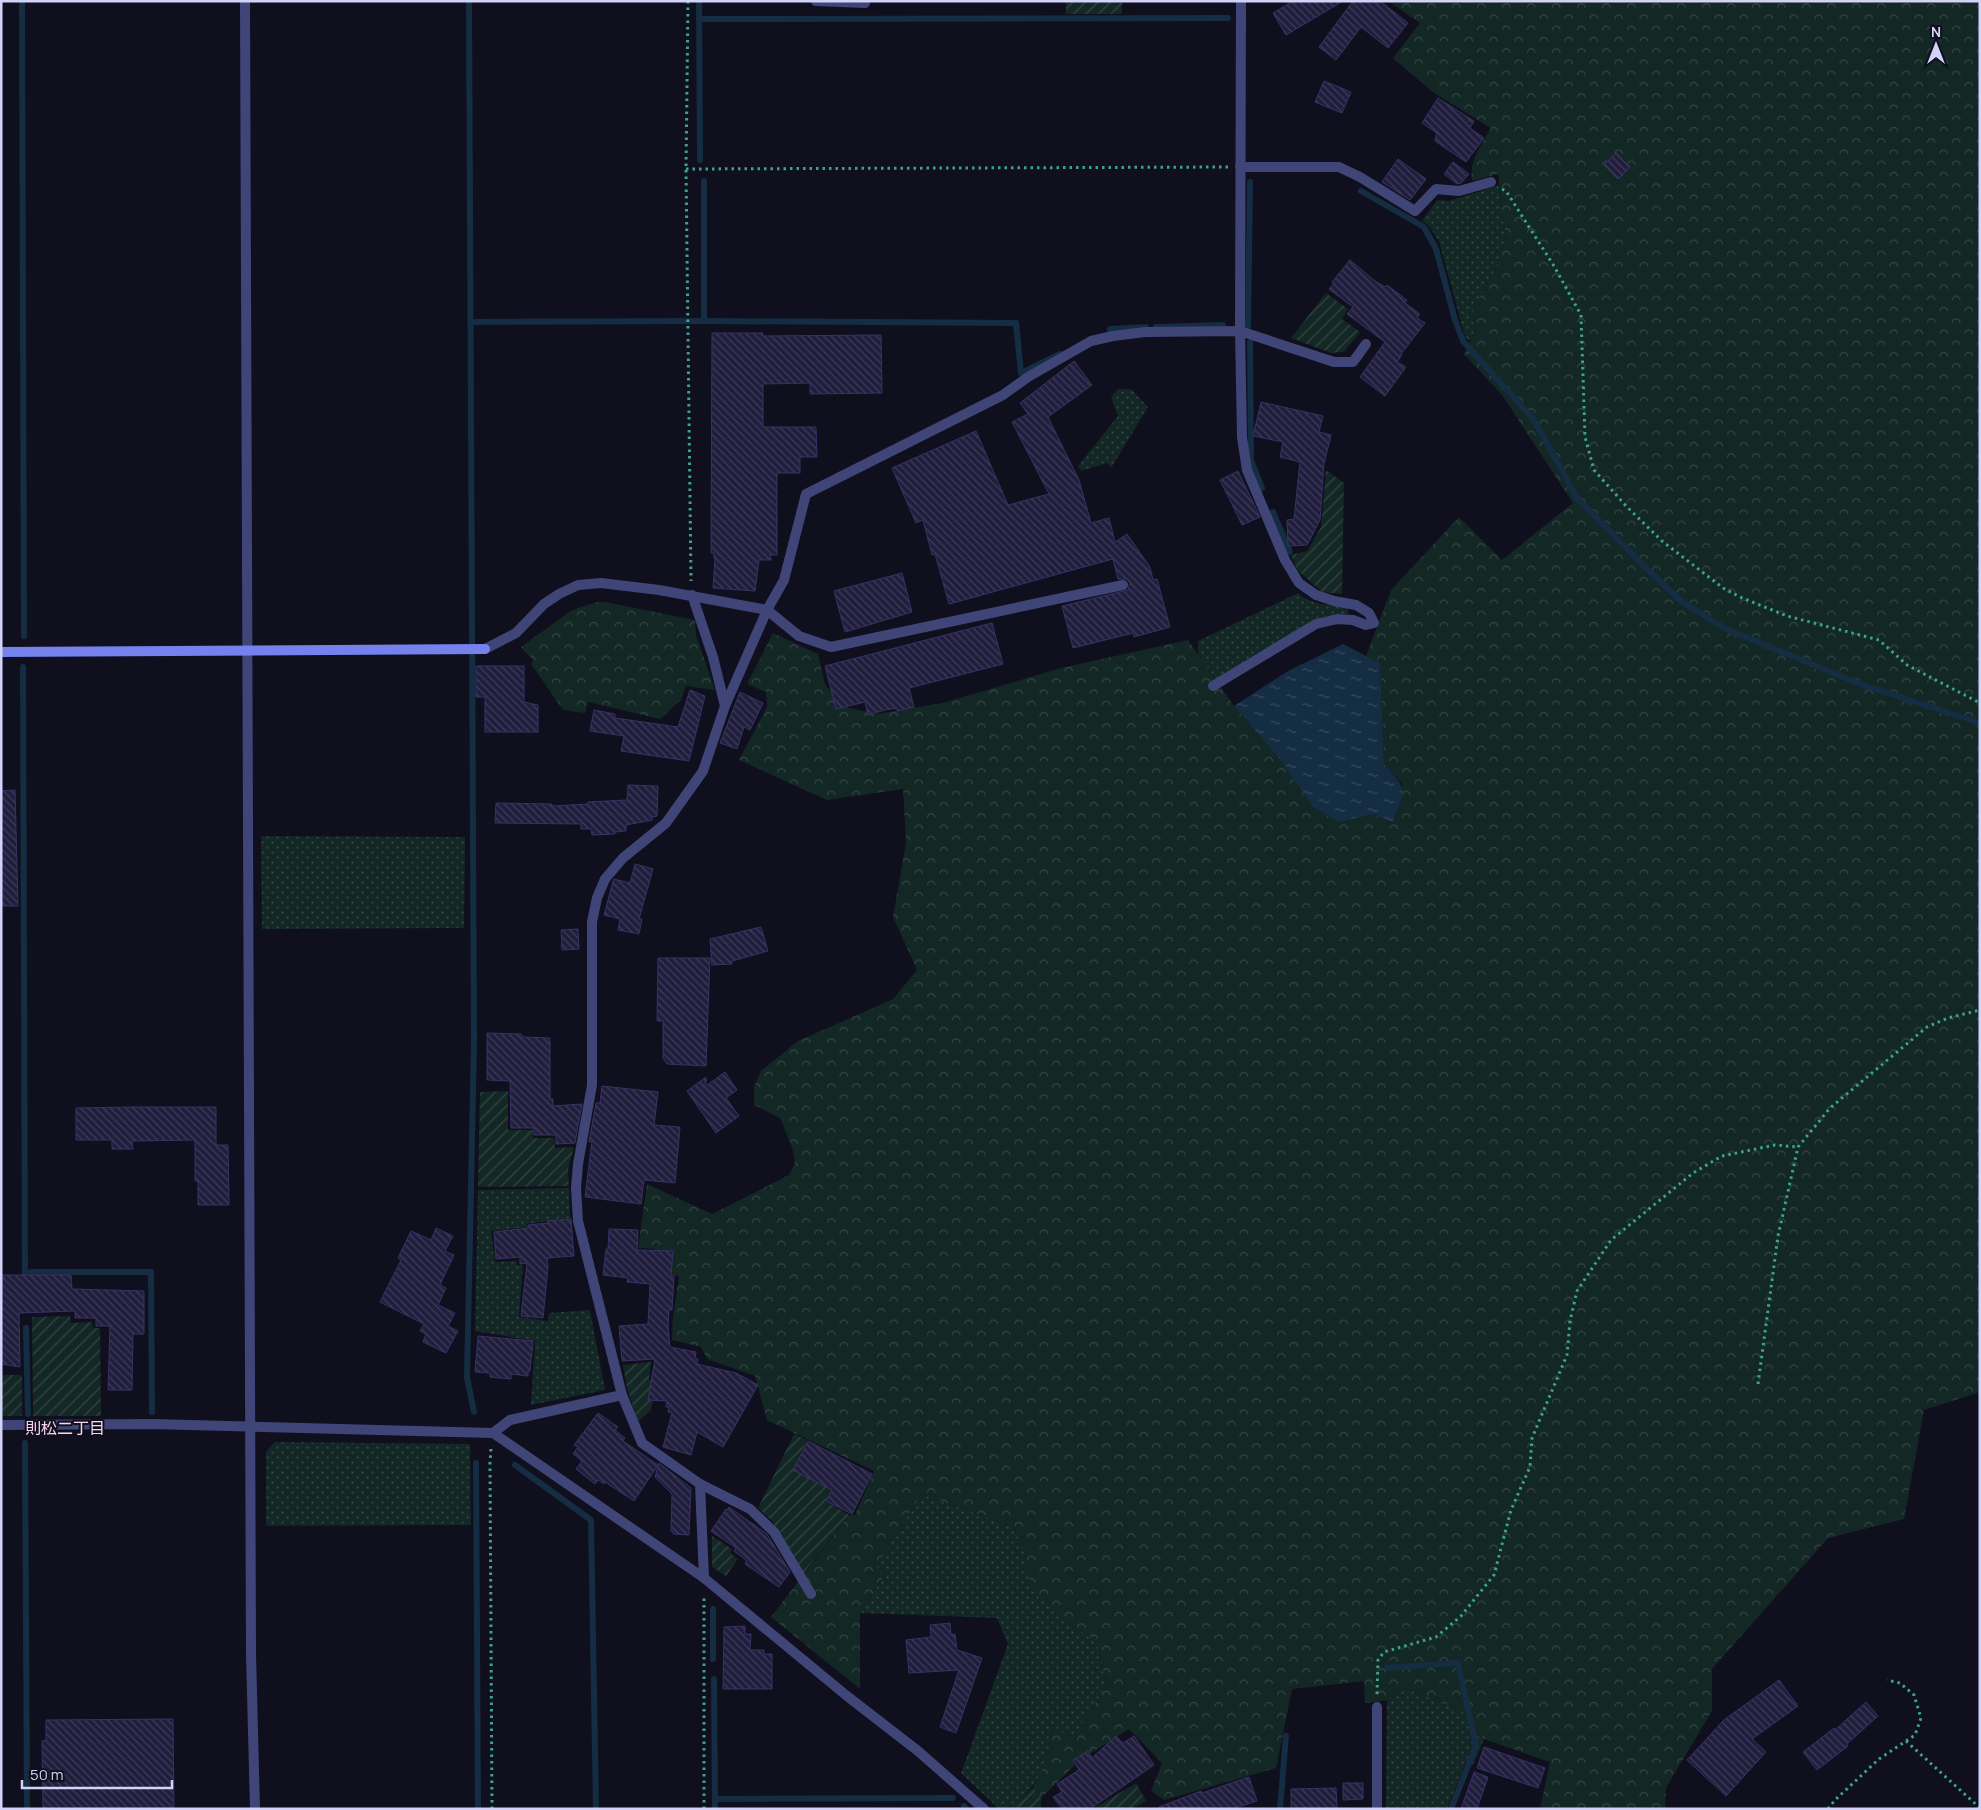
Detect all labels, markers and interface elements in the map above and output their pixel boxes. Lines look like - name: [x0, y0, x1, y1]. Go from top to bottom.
- north arrow: [1911, 20, 1961, 70]
- text: N: [1931, 22, 1941, 41]
- district label: 則松二丁目: [25, 1417, 105, 1439]
- scale bar: [22, 1758, 172, 1790]
- text: 50 m: [30, 1764, 64, 1785]

